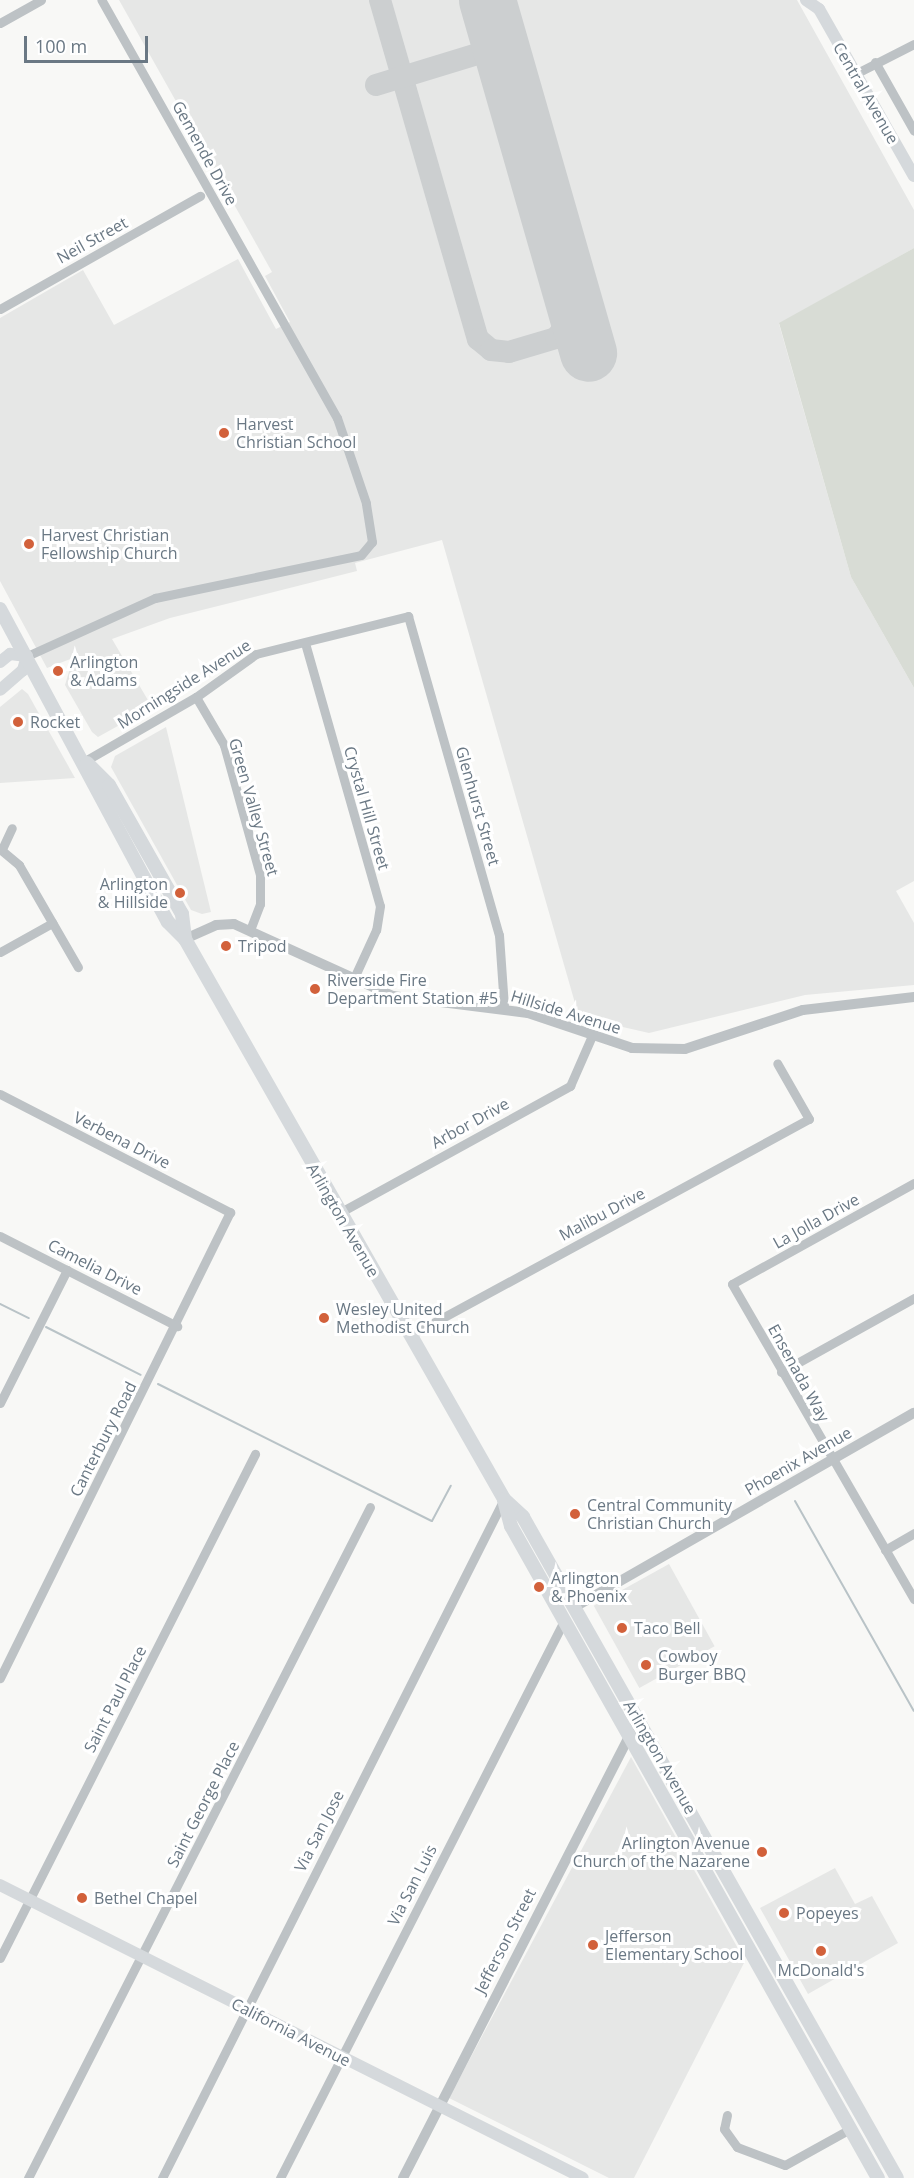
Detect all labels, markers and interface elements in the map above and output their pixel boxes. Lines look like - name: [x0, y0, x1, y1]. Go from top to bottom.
- scale bar: [27, 24, 152, 62]
- text: 100 m: [35, 34, 87, 58]
- street label: Central Avenue: [829, 39, 903, 147]
- street label: Gemende Drive: [168, 97, 242, 209]
- street label: Neil Street: [53, 213, 131, 267]
- place label: Harvest Christian School: [236, 414, 356, 452]
- marker: Harvest Christian School: [217, 426, 231, 440]
- place label: Harvest Christian Fellowship Church: [41, 525, 177, 563]
- marker: Harvest Christian Fellowship Church: [22, 537, 36, 551]
- street label: Morningside Avenue: [114, 635, 254, 733]
- place label: Arlington & Adams: [70, 652, 138, 690]
- marker: Arlington & Adams: [51, 664, 65, 678]
- place label: Rocket: [30, 712, 80, 732]
- marker: Rocket: [11, 715, 25, 729]
- street label: Green Valley Street: [225, 736, 283, 878]
- street label: Crystal Hill Street: [340, 744, 394, 872]
- street label: Glenhurst Street: [452, 744, 504, 868]
- place label: Arlington & Hillside: [98, 874, 168, 912]
- marker: Arlington & Hillside: [173, 886, 187, 900]
- place label: Tripod: [238, 936, 287, 956]
- marker: Tripod: [219, 939, 233, 953]
- place label: Riverside Fire Department Station #5: [327, 970, 498, 1008]
- marker: Riverside Fire Department Station #5: [308, 982, 322, 996]
- street label: Hillside Avenue: [509, 986, 623, 1038]
- street label: Arbor Drive: [428, 1094, 512, 1152]
- street label: Verbena Drive: [70, 1107, 174, 1173]
- street label: Arlington Avenue: [303, 1160, 383, 1280]
- street label: Malibu Drive: [556, 1183, 648, 1245]
- street label: La Jolla Drive: [770, 1189, 862, 1253]
- street label: Camelia Drive: [45, 1235, 145, 1299]
- place label: Wesley United Methodist Church: [336, 1299, 470, 1337]
- marker: Wesley United Methodist Church: [317, 1311, 331, 1325]
- street label: Ensenada Way: [764, 1321, 834, 1425]
- street label: Canterbury Road: [66, 1378, 140, 1500]
- street label: Phoenix Avenue: [741, 1423, 855, 1499]
- place label: Central Community Christian Church: [587, 1495, 732, 1533]
- marker: Central Community Christian Church: [568, 1507, 582, 1521]
- place label: Arlington & Phoenix: [551, 1568, 627, 1606]
- marker: Arlington & Phoenix: [532, 1580, 546, 1594]
- place label: Taco Bell: [634, 1618, 701, 1638]
- marker: Taco Bell: [615, 1621, 629, 1635]
- street label: Saint Paul Place: [80, 1642, 150, 1756]
- place label: Cowboy Burger BBQ: [658, 1646, 746, 1684]
- marker: Cowboy Burger BBQ: [639, 1658, 653, 1672]
- street label: Arlington Avenue: [620, 1697, 700, 1817]
- street label: Saint George Place: [163, 1738, 243, 1870]
- street label: Via San Jose: [290, 1787, 348, 1875]
- place label: Arlington Avenue Church of the Nazarene: [573, 1833, 750, 1871]
- street label: Via San Luis: [383, 1841, 441, 1929]
- marker: Arlington Avenue Church of the Nazarene: [755, 1845, 769, 1859]
- street label: Jefferson Street: [470, 1885, 540, 1997]
- place label: Bethel Chapel: [94, 1888, 198, 1908]
- marker: Bethel Chapel: [75, 1891, 89, 1905]
- place label: Popeyes: [796, 1903, 859, 1923]
- marker: Popeyes: [777, 1906, 791, 1920]
- place label: Jefferson Elementary School: [605, 1926, 743, 1964]
- marker: Jefferson Elementary School: [586, 1938, 600, 1952]
- marker: McDonald's: [814, 1944, 828, 1958]
- place label: McDonald's: [778, 1960, 864, 1980]
- street label: California Avenue: [228, 1994, 354, 2070]

